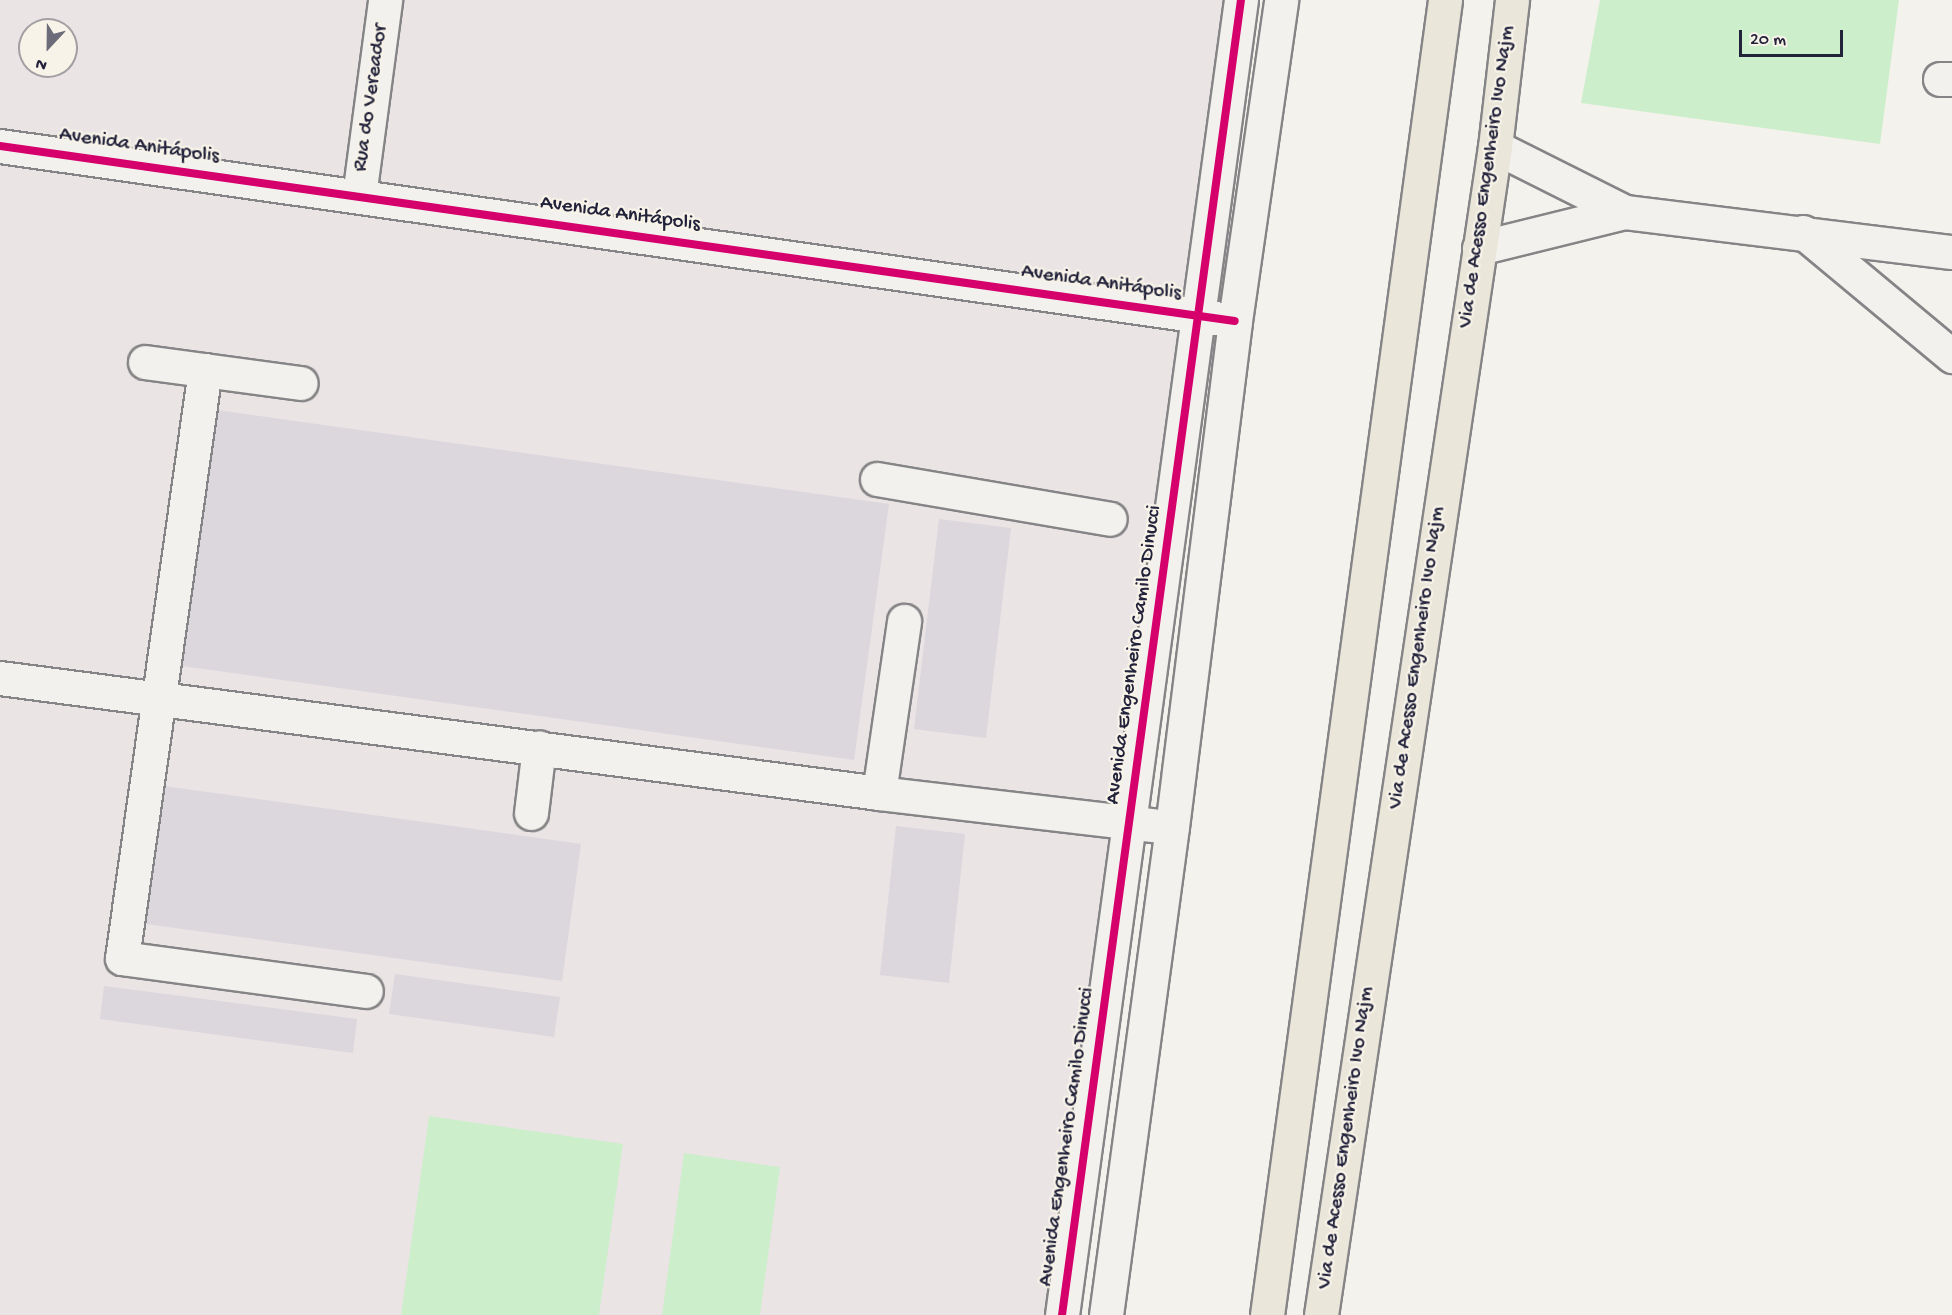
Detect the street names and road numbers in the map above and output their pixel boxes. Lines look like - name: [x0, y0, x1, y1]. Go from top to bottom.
- street label: Rua do Vereador: [349, 23, 395, 173]
- street label: Via de Acesso Engenheiro Ivo Najm: [1454, 24, 1522, 330]
- street label: Avenida Anitápolis: [57, 123, 221, 171]
- street label: Avenida Anitápolis: [538, 191, 702, 239]
- street label: Avenida Anitápolis: [1019, 260, 1183, 308]
- street label: Avenida Engenheiro Camilo Dinucci: [1102, 504, 1168, 806]
- street label: Via de Acesso Engenheiro Ivo Najm: [1384, 505, 1452, 811]
- street label: Via de Acesso Engenheiro Ivo Najm: [1313, 985, 1381, 1291]
- street label: Avenida Engenheiro Camilo Dinucci: [1035, 986, 1101, 1288]

